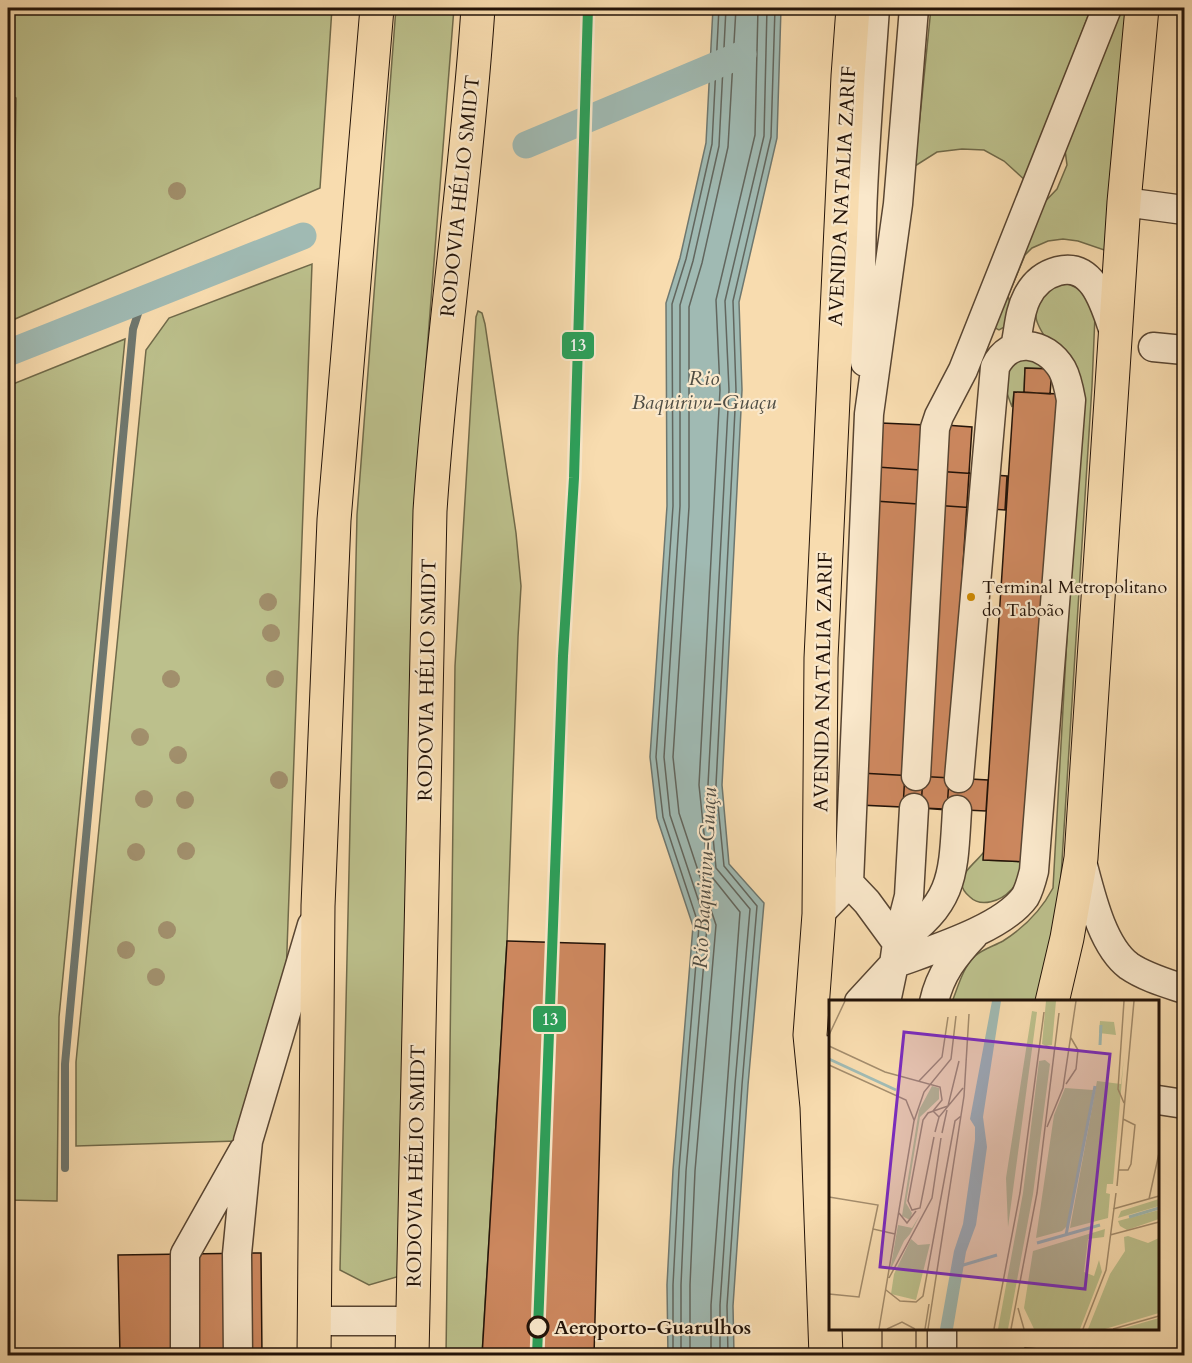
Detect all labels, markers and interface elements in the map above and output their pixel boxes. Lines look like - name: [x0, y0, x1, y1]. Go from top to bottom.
- street label: AVENIDA NATALIA ZARIF: [822, 65, 862, 327]
- street label: RODOVIA HÉLIO SMIDT: [434, 73, 486, 318]
- line badge: 13: [561, 331, 595, 360]
- text: 13: [570, 335, 586, 357]
- water label: Rio Baquirivu-Guaçu: [631, 364, 777, 417]
- street label: AVENIDA NATALIA ZARIF: [807, 552, 839, 812]
- street label: RODOVIA HÉLIO SMIDT: [411, 558, 443, 802]
- place label: Terminal Metropolitano do Taboão: [982, 575, 1167, 623]
- marker: Terminal Metropolitano do Taboão: [965, 591, 977, 603]
- water label: Rio Baquirivu-Guaçu: [686, 786, 724, 970]
- inset map: [829, 1000, 1159, 1330]
- line badge: 13: [532, 1005, 567, 1033]
- text: 13: [542, 1009, 558, 1031]
- street label: RODOVIA HÉLIO SMIDT: [400, 1044, 432, 1288]
- place label: Aeroporto-Guarulhos: [554, 1314, 751, 1341]
- marker: Aeroporto-Guarulhos: [527, 1316, 549, 1338]

